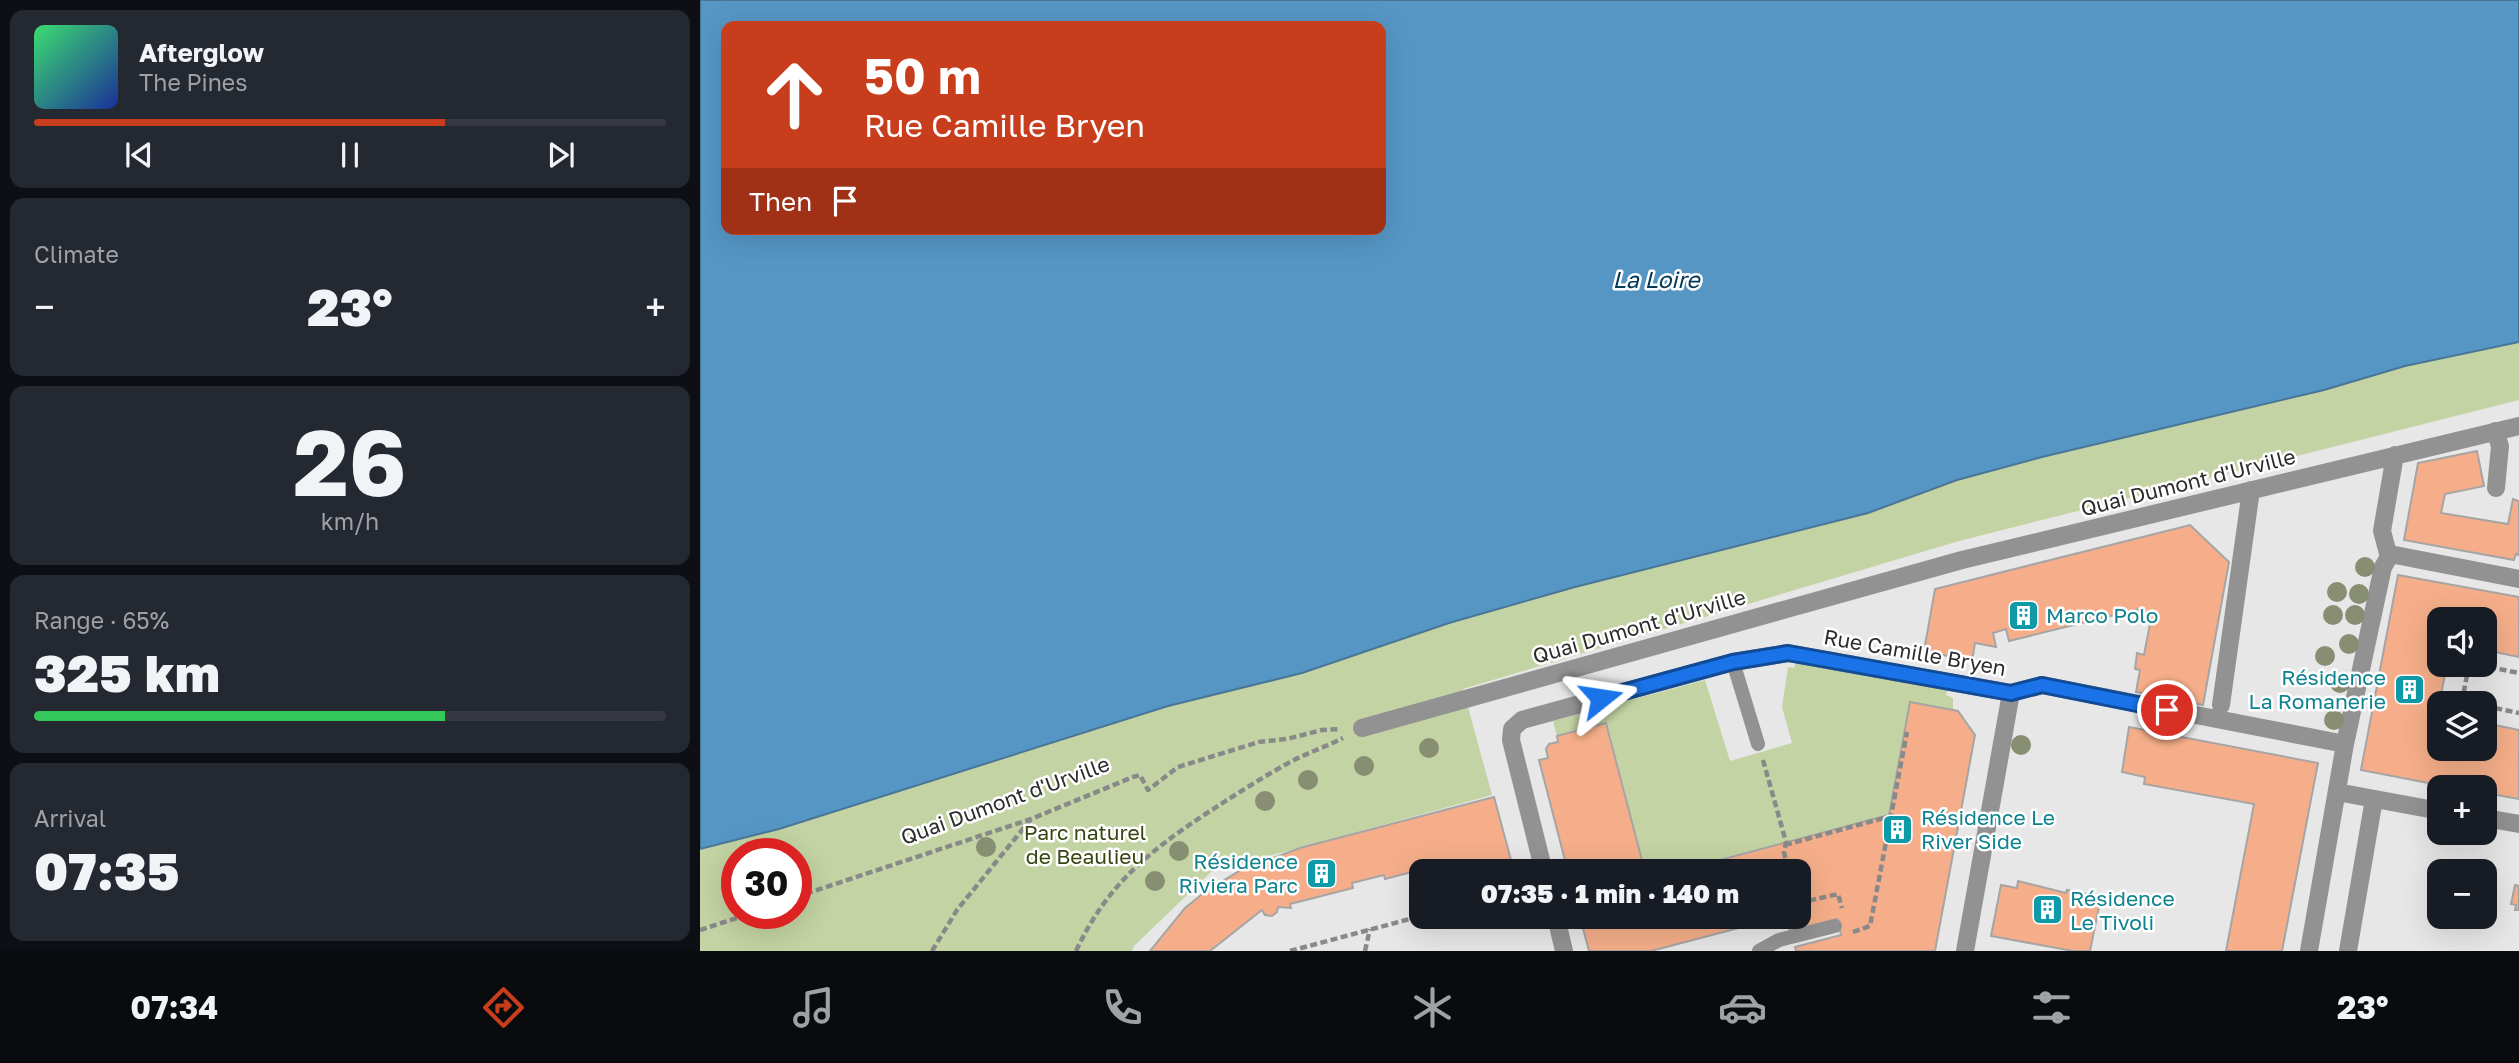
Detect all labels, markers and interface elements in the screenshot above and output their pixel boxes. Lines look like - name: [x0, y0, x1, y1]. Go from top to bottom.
- text: Afterglow: [139, 37, 264, 68]
- text: 50 m: [864, 46, 981, 105]
- icon: ahead: [749, 49, 840, 140]
- text: The Pines: [139, 68, 247, 96]
- text: Rue Camille Bryen: [864, 106, 1145, 144]
- icon: previous: [120, 136, 158, 174]
- icon: pause: [331, 136, 369, 174]
- icon: next: [542, 136, 580, 174]
- icon: arrive: [826, 182, 864, 220]
- text: Then: [749, 186, 812, 217]
- text: Climate: [34, 240, 119, 268]
- water label: La Loire: [1612, 265, 1701, 293]
- text: 23°: [307, 275, 393, 337]
- text: −: [34, 284, 55, 329]
- text: +: [645, 284, 666, 329]
- text: 26: [293, 407, 407, 516]
- street label: Quai Dumont d'Urville: [2078, 443, 2298, 521]
- text: km/h: [321, 507, 379, 535]
- street label: Quai Dumont d'Urville: [1529, 583, 1749, 669]
- building icon: Marco Polo: [2006, 598, 2040, 632]
- place label: Marco Polo: [2046, 602, 2158, 628]
- text: Range · 65%: [34, 606, 169, 634]
- map controls: [2427, 607, 2497, 929]
- button: sound: [2427, 607, 2497, 677]
- street label: Rue Camille Bryen: [1822, 623, 2008, 681]
- text: 325 km: [34, 641, 220, 703]
- position arrow: [1564, 661, 1638, 735]
- place label: Résidence La Romanerie: [2248, 664, 2386, 714]
- building icon: Résidence La Romanerie: [2392, 672, 2426, 706]
- pin: [2137, 680, 2197, 740]
- icon: arrive: [2148, 691, 2186, 729]
- button: layers: [2427, 691, 2497, 761]
- street label: Quai Dumont d'Urville: [897, 750, 1113, 850]
- button: +: [2427, 775, 2497, 845]
- text: Arrival: [34, 804, 106, 832]
- place label: Résidence Le River Side: [1921, 804, 2055, 854]
- building icon: Résidence Le River Side: [1881, 812, 1915, 846]
- park label: Parc naturel de Beaulieu: [1024, 819, 1146, 869]
- speed limit sign: 30: [721, 838, 812, 929]
- text: 07:35: [34, 839, 179, 901]
- place label: Résidence Riviera Parc: [1179, 848, 1298, 898]
- building icon: Résidence Riviera Parc: [1304, 856, 1338, 890]
- button: −: [2427, 859, 2497, 929]
- text: 07:35 · 1 min · 140 m: [1481, 878, 1739, 909]
- place label: Résidence Le Tivoli: [2070, 885, 2175, 935]
- building icon: Résidence Le Tivoli: [2030, 893, 2064, 927]
- icon: directions: [479, 983, 528, 1032]
- icon: music: [789, 983, 838, 1032]
- icon: phone: [1098, 983, 1147, 1032]
- icon: climate: [1408, 983, 1457, 1032]
- icon: car: [1718, 983, 1767, 1032]
- icon: filters: [2027, 983, 2076, 1032]
- text: 07:34: [130, 988, 218, 1026]
- text: 23°: [2337, 988, 2389, 1026]

